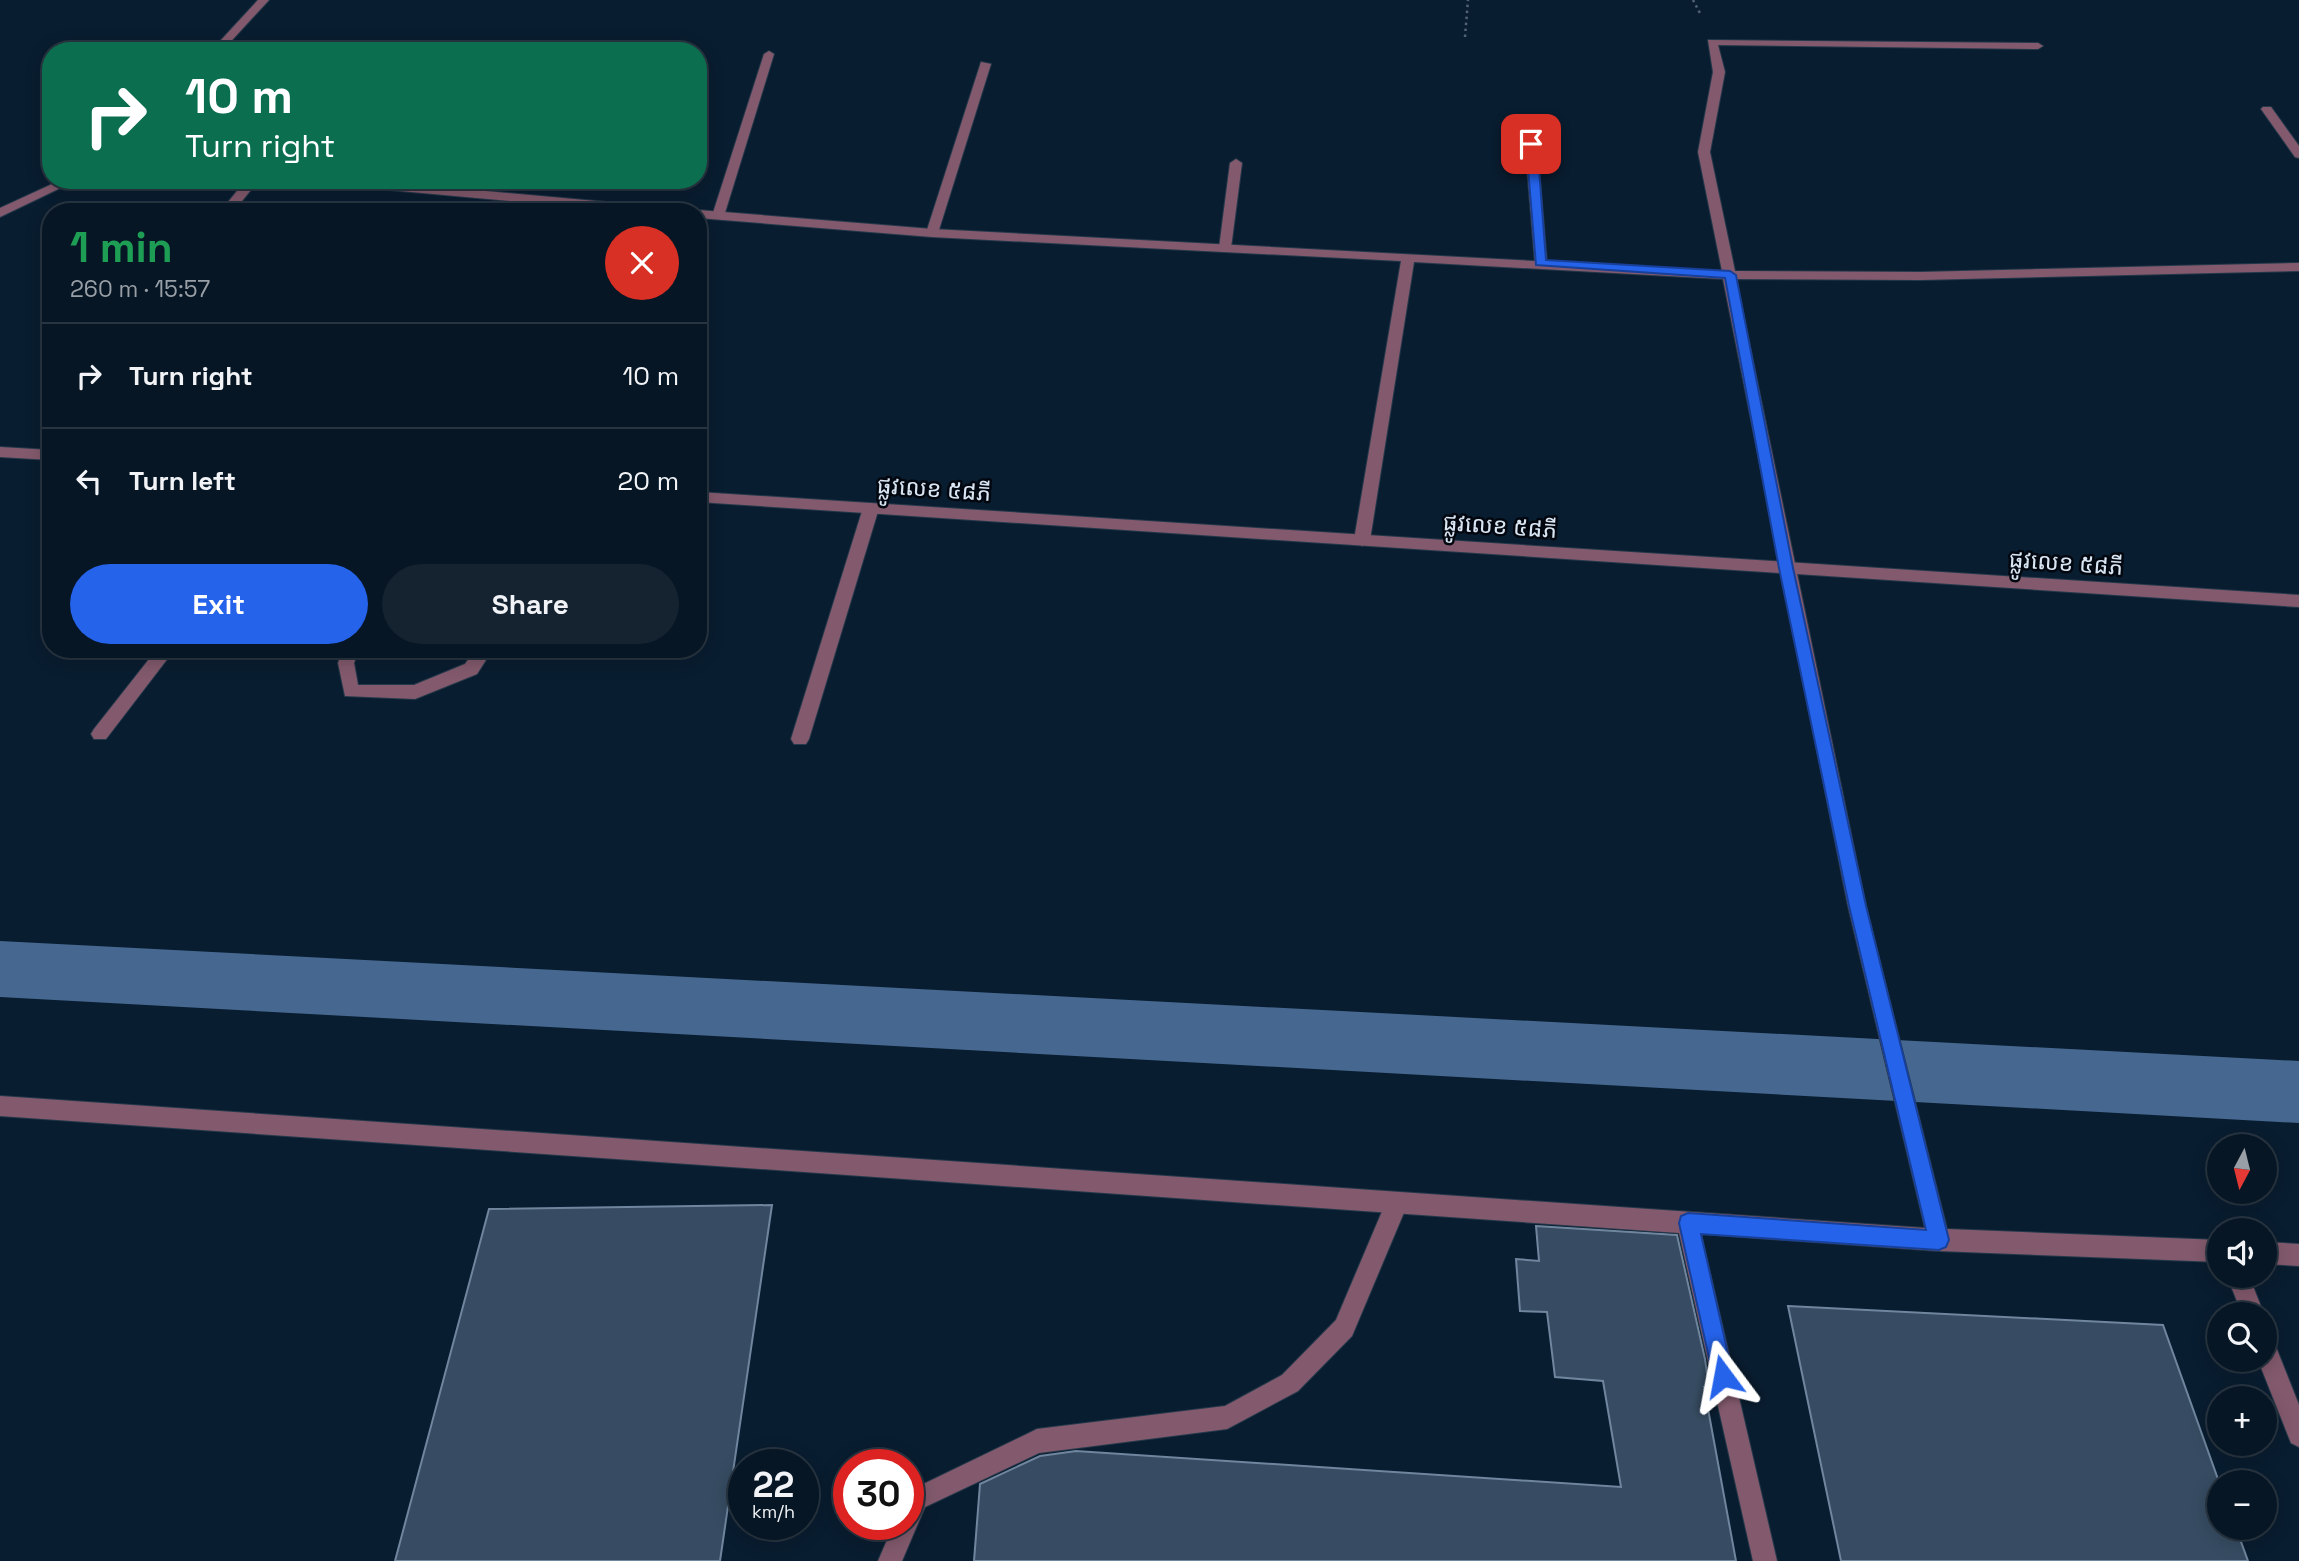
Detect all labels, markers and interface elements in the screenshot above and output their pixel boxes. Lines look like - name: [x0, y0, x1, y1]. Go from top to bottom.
- text: 10 m: [185, 65, 293, 127]
- icon: right: [70, 70, 161, 161]
- pin: [1501, 114, 1561, 174]
- icon: arrive: [1512, 125, 1550, 163]
- text: Turn right: [185, 126, 335, 166]
- text: 1 min: [70, 221, 173, 274]
- button: close: [605, 226, 679, 300]
- text: 260 m · 15:57: [70, 274, 210, 304]
- icon: right: [70, 357, 108, 395]
- text: Turn right: [129, 359, 253, 393]
- text: 10 m: [622, 359, 679, 393]
- icon: left: [70, 462, 108, 500]
- text: Turn left: [129, 464, 236, 498]
- text: 20 m: [618, 464, 679, 498]
- street label: ផ្លូវលេខ ៥៨ភី: [875, 470, 992, 515]
- street label: ផ្លូវលេខ ៥៨ភី: [1441, 507, 1558, 552]
- street label: ផ្លូវលេខ ៥៨ភី: [2007, 544, 2124, 589]
- button: Exit: [70, 564, 368, 644]
- button: Share: [382, 564, 679, 644]
- north arrow: [2207, 1134, 2277, 1204]
- map controls: [2207, 1134, 2277, 1540]
- button: sound: [2207, 1218, 2277, 1288]
- button: search: [2207, 1302, 2277, 1372]
- position arrow: [1686, 1339, 1760, 1413]
- button: +: [2207, 1386, 2277, 1456]
- speed limit sign: 30: [833, 1449, 924, 1540]
- text: 22: [753, 1463, 794, 1507]
- button: −: [2207, 1470, 2277, 1540]
- text: km/h: [752, 1500, 795, 1523]

